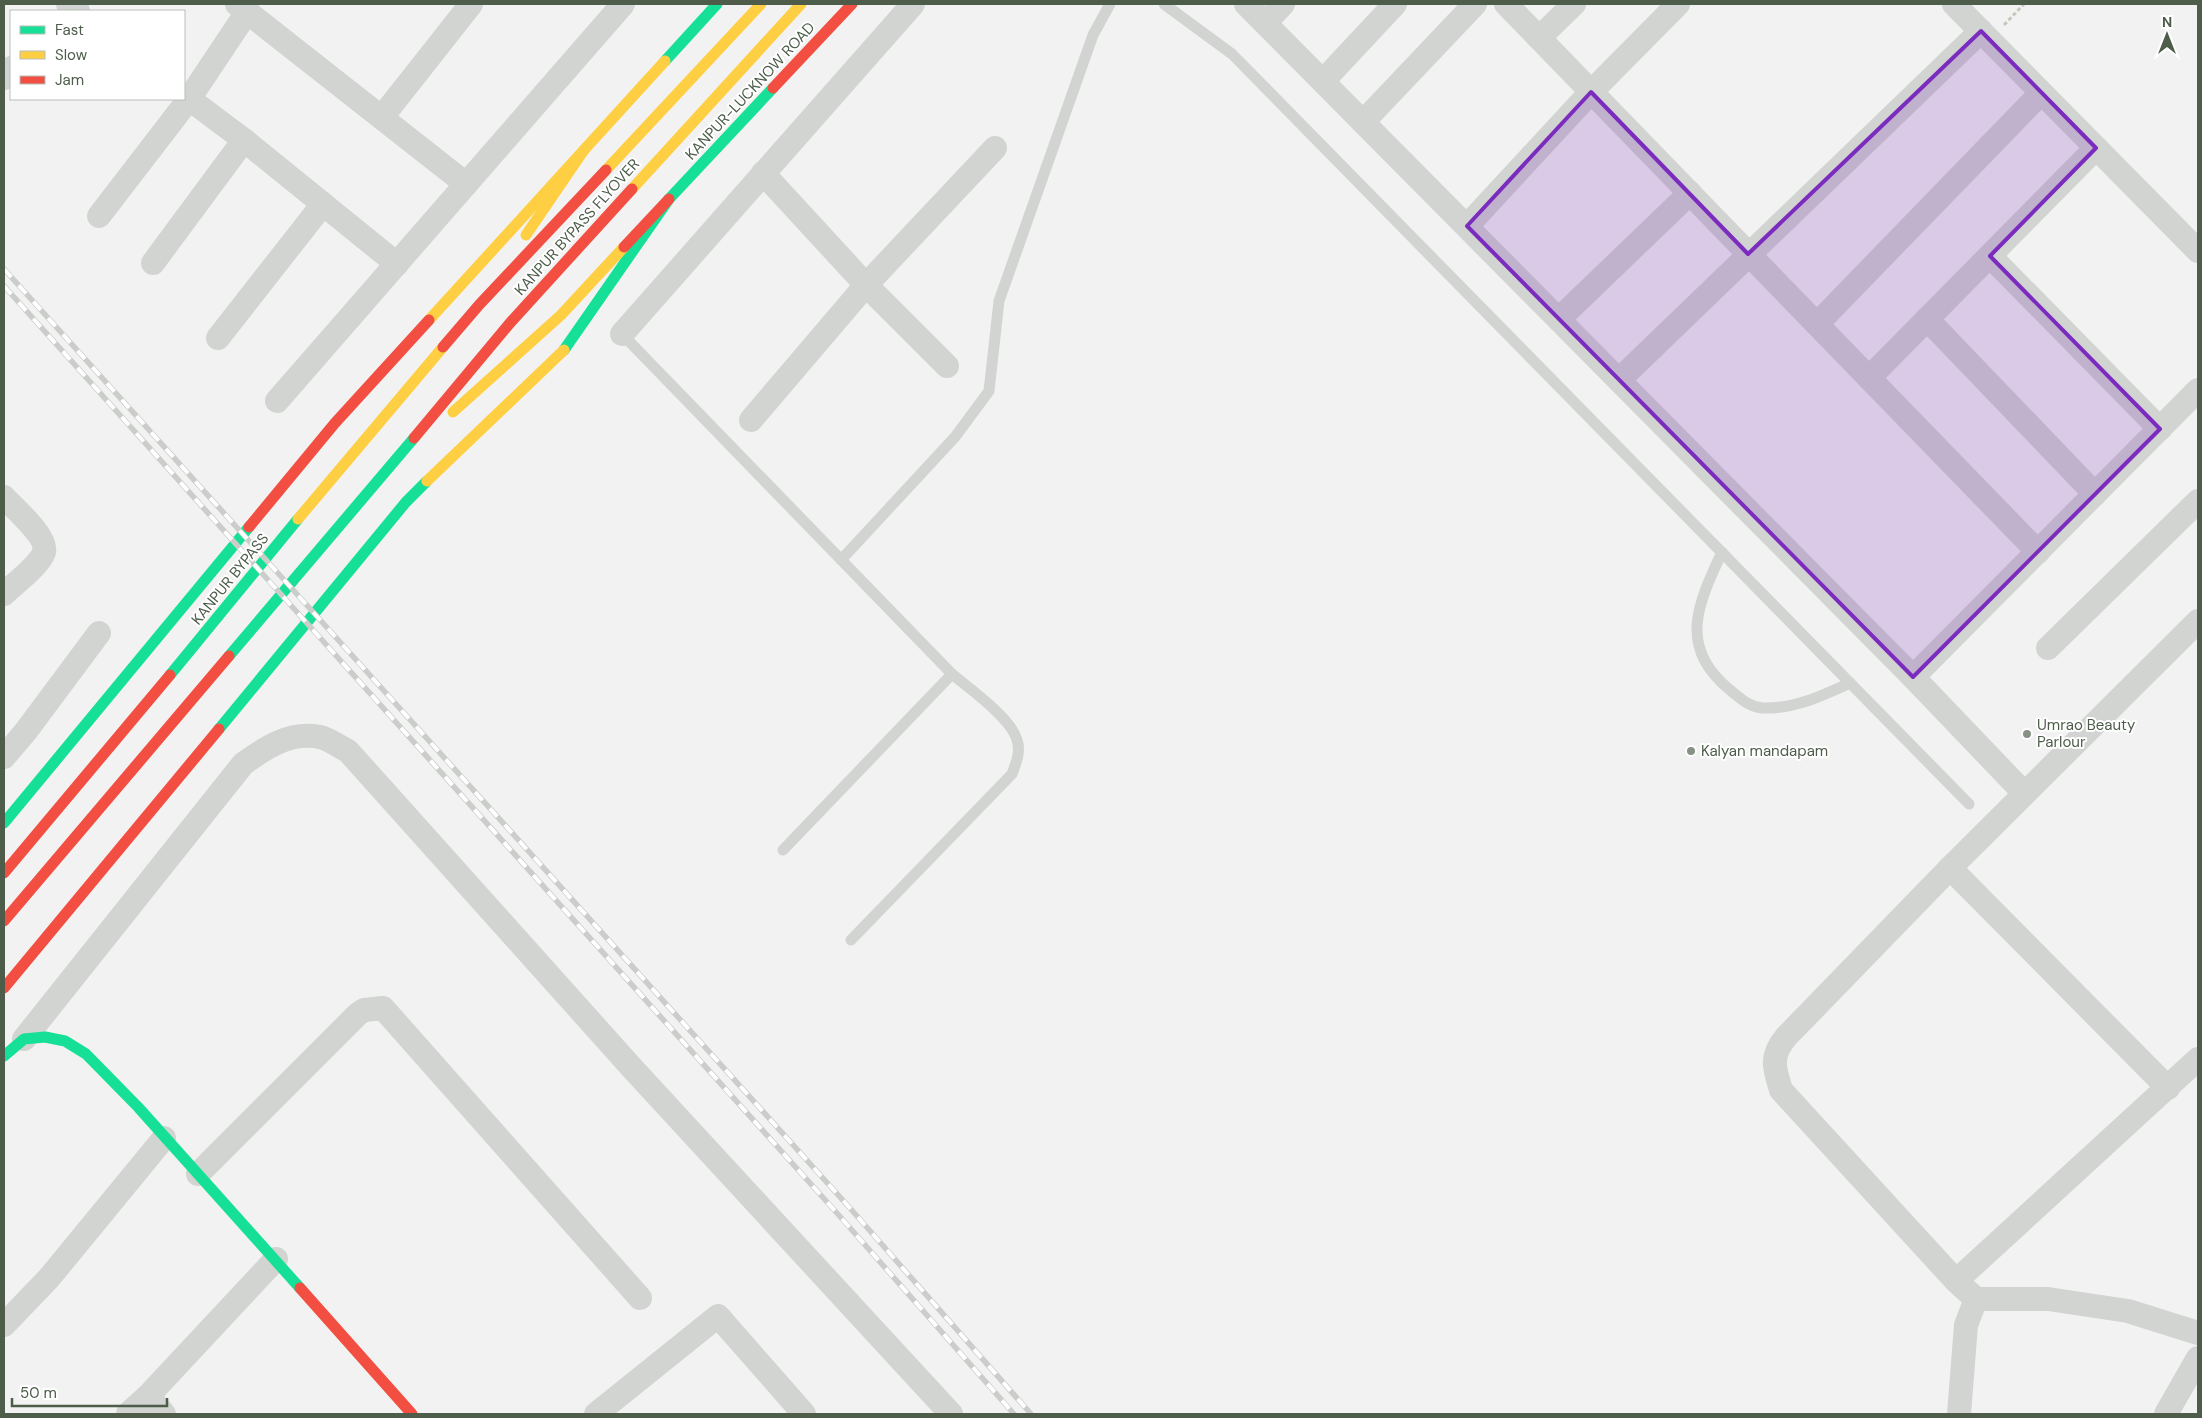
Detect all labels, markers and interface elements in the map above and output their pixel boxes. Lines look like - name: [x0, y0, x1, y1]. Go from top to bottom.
- legend: [10, 10, 185, 100]
- north arrow: [2142, 10, 2192, 60]
- text: N: [2162, 13, 2172, 31]
- street label: KANPUR-LUCKNOW ROAD: [681, 18, 819, 164]
- text: Fast: [55, 20, 84, 40]
- text: Slow: [55, 45, 88, 65]
- text: Jam: [55, 70, 84, 90]
- street label: KANPUR BYPASS FLYOVER: [510, 154, 644, 300]
- street label: KANPUR BYPASS: [187, 529, 273, 629]
- place label: Umrao Beauty Parlour: [2037, 715, 2136, 752]
- marker: Umrao Beauty Parlour: [2021, 728, 2033, 740]
- place label: Kalyan mandapam: [1701, 741, 1828, 761]
- marker: Kalyan mandapam: [1685, 745, 1697, 757]
- scale bar: [12, 1376, 168, 1408]
- text: 50 m: [20, 1383, 57, 1403]

